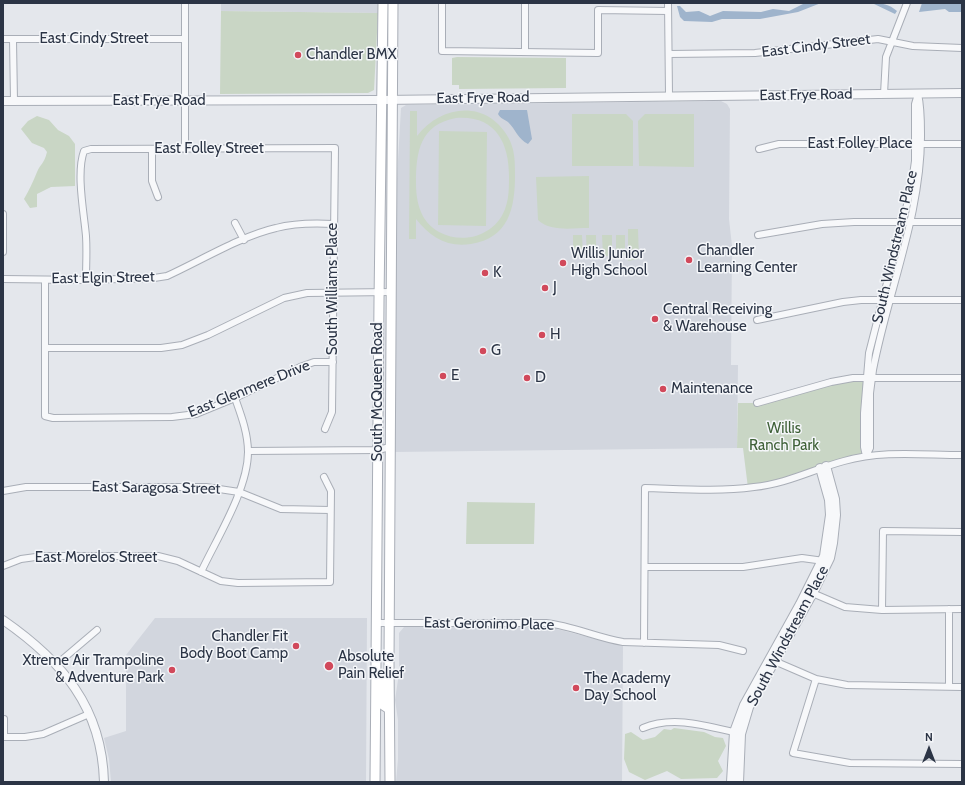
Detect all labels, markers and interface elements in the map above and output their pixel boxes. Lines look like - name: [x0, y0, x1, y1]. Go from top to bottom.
- street label: East Cindy Street: [39, 30, 149, 48]
- street label: East Cindy Street: [761, 30, 871, 62]
- place label: Chandler BMX: [306, 46, 397, 64]
- marker: Chandler BMX: [293, 50, 303, 60]
- street label: East Frye Road: [759, 85, 853, 105]
- street label: East Frye Road: [436, 88, 530, 108]
- street label: East Frye Road: [112, 92, 206, 110]
- street label: East Folley Place: [808, 135, 912, 153]
- street label: East Folley Street: [154, 140, 264, 158]
- street label: South Windstream Place: [869, 169, 921, 325]
- street label: South Williams Place: [324, 223, 342, 355]
- place label: Chandler Learning Center: [697, 242, 797, 277]
- place label: Willis Junior High School: [571, 245, 647, 280]
- marker: Chandler Learning Center: [684, 255, 694, 265]
- marker: Willis Junior High School: [558, 258, 568, 268]
- place label: K: [493, 264, 501, 282]
- street label: East Elgin Street: [51, 268, 155, 288]
- marker: K: [480, 268, 490, 278]
- place label: J: [553, 279, 557, 297]
- marker: J: [540, 283, 550, 293]
- place label: Central Receiving & Warehouse: [663, 301, 772, 336]
- marker: Central Receiving & Warehouse: [650, 314, 660, 324]
- street label: South McQueen Road: [369, 322, 387, 462]
- place label: H: [550, 326, 561, 344]
- marker: H: [537, 330, 547, 340]
- place label: G: [491, 342, 501, 360]
- marker: G: [478, 346, 488, 356]
- street label: East Glenmere Drive: [185, 356, 313, 422]
- place label: E: [451, 367, 459, 385]
- place label: D: [535, 369, 546, 387]
- marker: E: [438, 371, 448, 381]
- marker: D: [522, 373, 532, 383]
- place label: Maintenance: [671, 380, 753, 398]
- marker: Maintenance: [658, 384, 668, 394]
- park label: Willis Ranch Park: [749, 420, 819, 455]
- street label: East Saragosa Street: [91, 478, 221, 498]
- street label: East Morelos Street: [35, 549, 157, 567]
- street label: South Windstream Place: [743, 563, 833, 709]
- street label: East Geronimo Place: [424, 614, 554, 634]
- place label: Chandler Fit Body Boot Camp: [180, 628, 288, 663]
- marker: Chandler Fit Body Boot Camp: [291, 641, 301, 651]
- place label: Absolute Pain Relief: [338, 648, 404, 683]
- place label: Xtreme Air Trampoline & Adventure Park: [22, 652, 164, 687]
- marker: Absolute Pain Relief: [323, 660, 335, 672]
- marker: Xtreme Air Trampoline & Adventure Park: [167, 665, 177, 675]
- place label: The Academy Day School: [584, 670, 671, 705]
- marker: The Academy Day School: [571, 683, 581, 693]
- north arrow: [909, 729, 949, 769]
- text: N: [925, 730, 933, 744]

